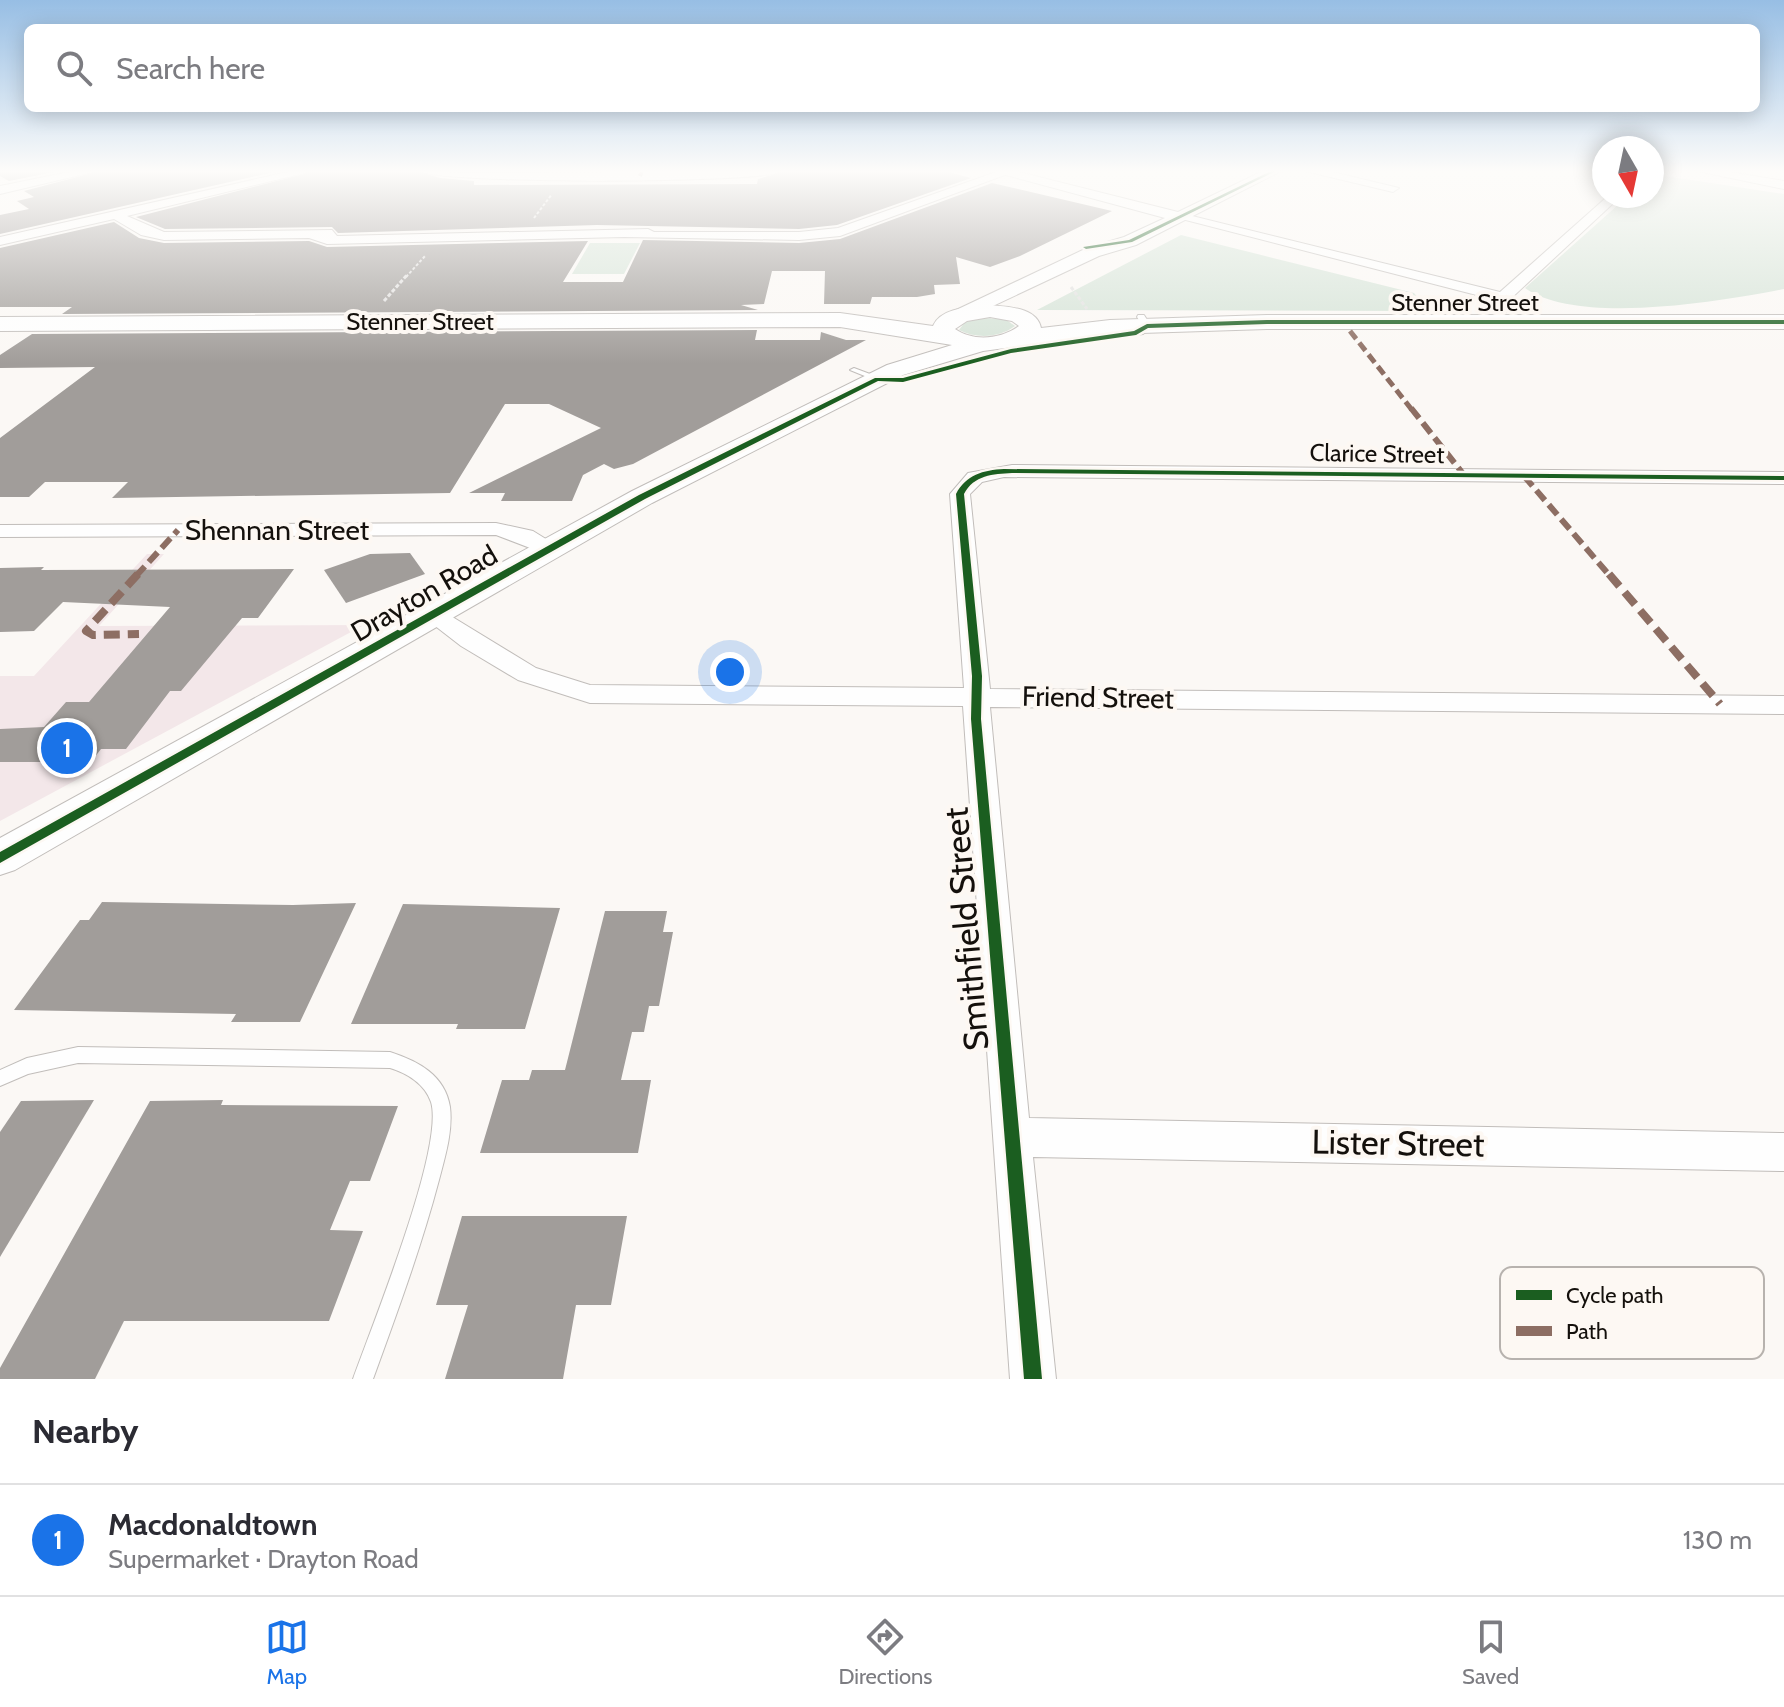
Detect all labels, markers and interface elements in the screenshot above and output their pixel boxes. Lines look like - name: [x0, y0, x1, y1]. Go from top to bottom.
- search box: [24, 24, 1760, 112]
- icon: search: [52, 46, 96, 90]
- text: Search here: [116, 50, 265, 87]
- north arrow: [1592, 136, 1664, 208]
- street label: Stenner Street: [1391, 288, 1539, 317]
- street label: Stenner Street: [346, 307, 494, 336]
- street label: Clarice Street: [1309, 438, 1445, 469]
- street label: Shennan Street: [185, 513, 369, 547]
- street label: Drayton Road: [345, 537, 503, 649]
- your location: [710, 652, 750, 692]
- street label: Friend Street: [1022, 679, 1174, 715]
- pin: 1: [41, 718, 93, 778]
- street label: Smithfield Street: [934, 806, 998, 1052]
- street label: Lister Street: [1311, 1120, 1485, 1166]
- legend: [1500, 1267, 1764, 1359]
- text: Cycle path: [1566, 1282, 1664, 1309]
- text: Path: [1566, 1318, 1608, 1345]
- text: Nearby: [32, 1410, 139, 1452]
- text: Macdonaldtown: [108, 1506, 317, 1543]
- text: 1: [53, 1524, 63, 1556]
- text: 130 m: [1683, 1524, 1752, 1556]
- text: Supermarket · Drayton Road: [108, 1543, 419, 1575]
- tab: Map: [265, 1615, 309, 1690]
- tab: Directions: [838, 1615, 932, 1690]
- tab: Saved: [1462, 1615, 1519, 1690]

